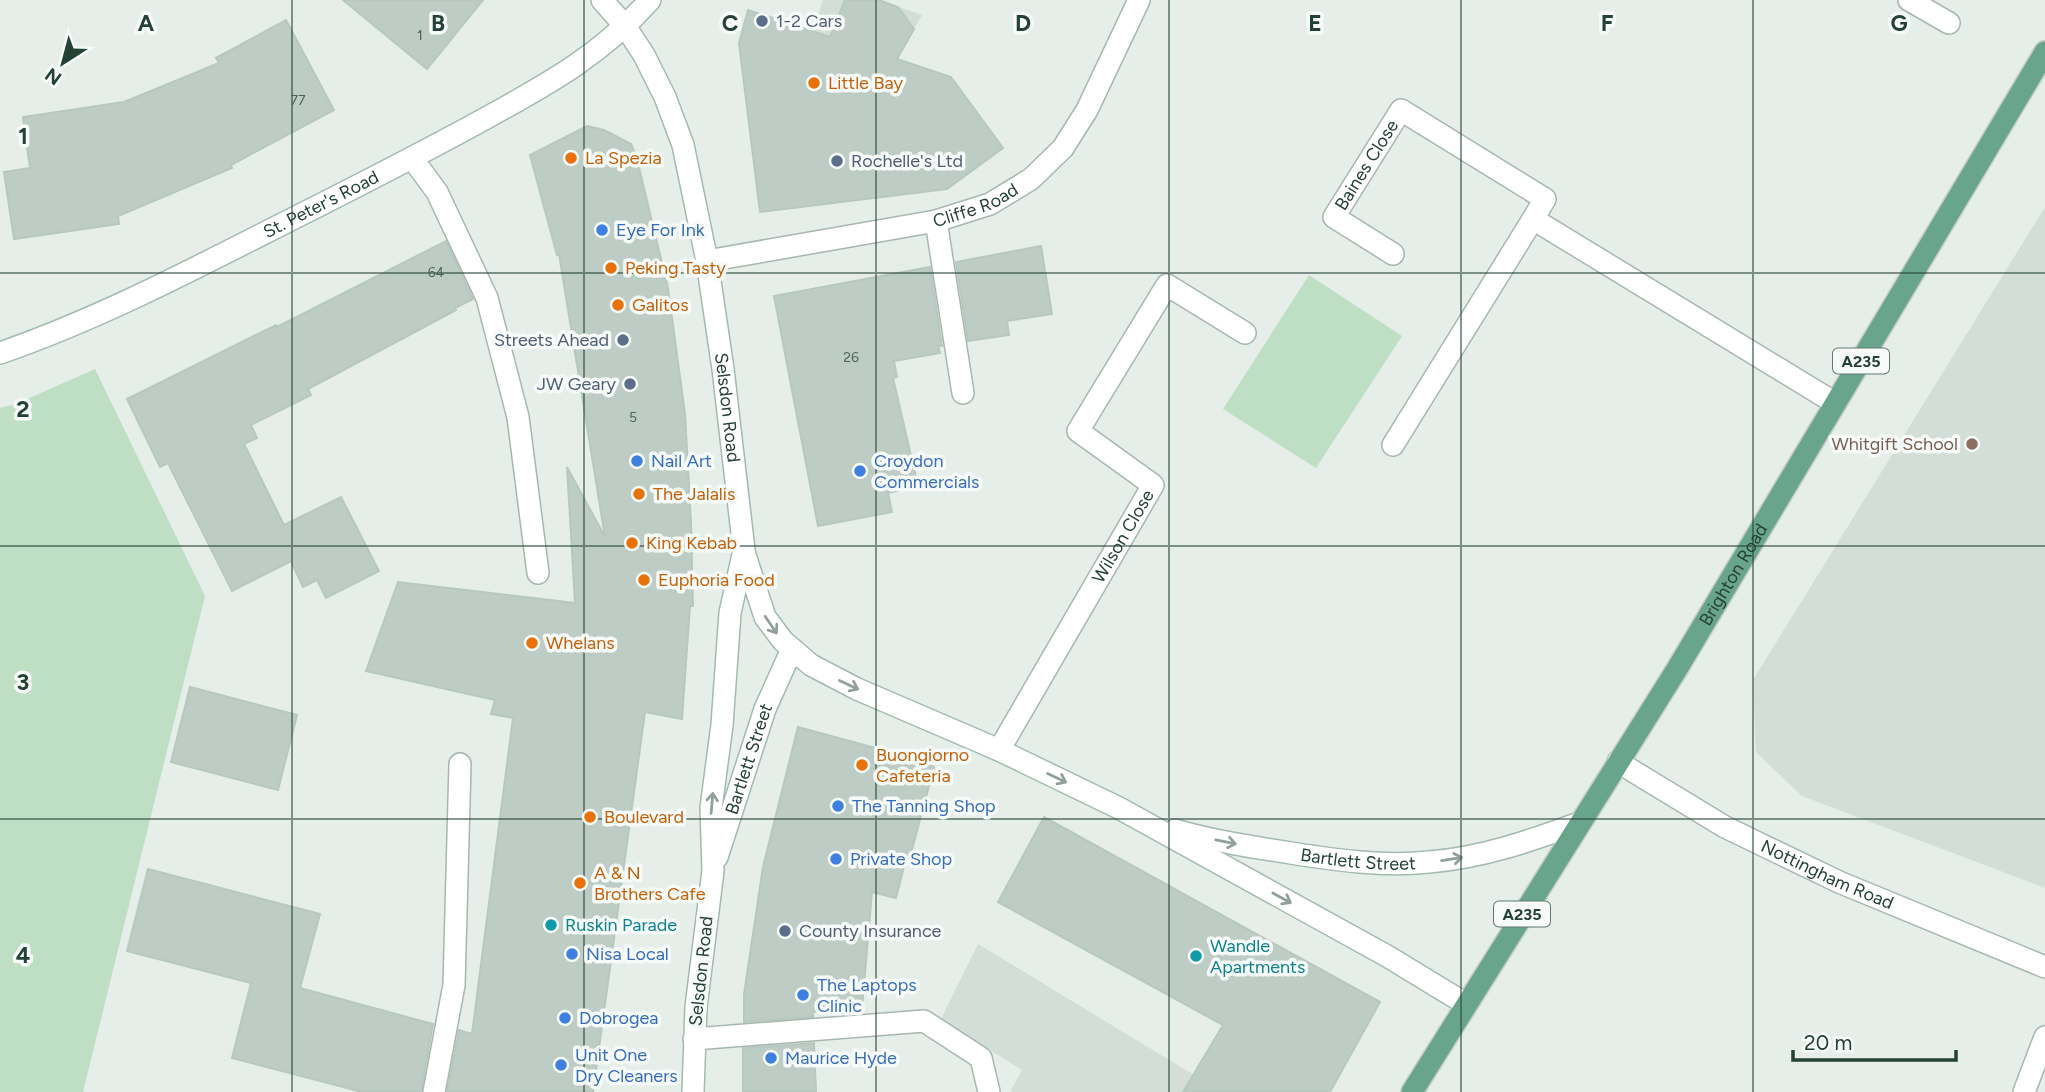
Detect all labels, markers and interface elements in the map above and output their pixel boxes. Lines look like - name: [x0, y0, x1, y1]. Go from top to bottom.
- text: A: [138, 9, 155, 37]
- text: B: [431, 9, 445, 37]
- text: C: [722, 9, 739, 37]
- text: D: [1015, 9, 1031, 37]
- text: E: [1308, 9, 1322, 37]
- text: F: [1601, 9, 1614, 37]
- text: G: [1890, 9, 1908, 37]
- place label: 1-2 Cars: [776, 10, 842, 32]
- marker: 1-2 Cars: [754, 13, 770, 29]
- house number: 1: [417, 27, 423, 44]
- north arrow: [28, 28, 98, 98]
- text: N: [41, 63, 66, 90]
- place label: Little Bay: [828, 72, 903, 94]
- marker: Little Bay: [806, 75, 822, 91]
- house number: 77: [290, 92, 306, 109]
- street label: Baines Close: [1330, 115, 1403, 214]
- text: 1: [18, 122, 28, 150]
- place label: La Spezia: [585, 147, 662, 169]
- marker: La Spezia: [563, 150, 579, 166]
- place label: Rochelle's Ltd: [851, 150, 963, 172]
- marker: Rochelle's Ltd: [829, 153, 845, 169]
- street label: St. Peter's Road: [260, 166, 382, 243]
- street label: Cliffe Road: [930, 178, 1022, 232]
- place label: Eye For Ink: [616, 219, 705, 241]
- marker: Eye For Ink: [594, 222, 610, 238]
- place label: Peking Tasty: [625, 257, 726, 279]
- marker: Peking Tasty: [603, 260, 619, 276]
- house number: 64: [428, 264, 445, 281]
- place label: Galitos: [632, 294, 689, 316]
- marker: Galitos: [610, 297, 626, 313]
- place label: Streets Ahead: [494, 329, 609, 351]
- marker: Streets Ahead: [615, 332, 631, 348]
- road number: A235: [1833, 348, 1889, 374]
- house number: 26: [843, 349, 859, 366]
- street label: Selsdon Road: [710, 351, 745, 464]
- place label: JW Geary: [537, 373, 617, 395]
- marker: JW Geary: [622, 376, 638, 392]
- text: 2: [16, 395, 30, 423]
- house number: 5: [629, 409, 637, 426]
- place label: Whitgift School: [1831, 433, 1958, 455]
- marker: Whitgift School: [1964, 436, 1980, 452]
- place label: Nail Art: [651, 450, 712, 472]
- place label: Croydon Commercials: [874, 450, 979, 493]
- marker: Nail Art: [629, 453, 645, 469]
- marker: Croydon Commercials: [852, 463, 868, 479]
- place label: The Jalalis: [653, 483, 735, 505]
- marker: The Jalalis: [631, 486, 647, 502]
- street label: Wilson Close: [1087, 486, 1159, 587]
- street label: Brighton Road: [1694, 520, 1772, 630]
- place label: King Kebab: [646, 532, 737, 554]
- marker: King Kebab: [624, 535, 640, 551]
- place label: Euphoria Food: [658, 569, 775, 591]
- marker: Euphoria Food: [636, 572, 652, 588]
- one-way arrow: [764, 615, 779, 634]
- place label: Whelans: [546, 632, 615, 654]
- marker: Whelans: [524, 635, 540, 651]
- text: 3: [17, 668, 29, 696]
- one-way arrow: [838, 679, 859, 693]
- street label: Bartlett Street: [721, 700, 777, 817]
- place label: Buongiorno Cafeteria: [876, 744, 969, 787]
- marker: Buongiorno Cafeteria: [854, 757, 870, 773]
- one-way arrow: [1046, 772, 1067, 785]
- one-way arrow: [706, 792, 719, 814]
- place label: The Tanning Shop: [852, 795, 996, 817]
- marker: The Tanning Shop: [830, 798, 846, 814]
- place label: Boulevard: [604, 806, 684, 828]
- marker: Boulevard: [582, 809, 598, 825]
- street label: Nottingham Road: [1757, 835, 1897, 914]
- one-way arrow: [1214, 836, 1237, 849]
- street label: Bartlett Street: [1299, 844, 1416, 875]
- place label: Private Shop: [850, 848, 952, 870]
- marker: Private Shop: [828, 851, 844, 867]
- one-way arrow: [1440, 852, 1463, 865]
- place label: A & N Brothers Cafe: [594, 862, 706, 905]
- marker: A & N Brothers Cafe: [572, 875, 588, 891]
- one-way arrow: [1272, 892, 1292, 906]
- road number: A235: [1494, 902, 1550, 926]
- place label: Ruskin Parade: [565, 914, 677, 936]
- street label: Selsdon Road: [684, 915, 718, 1027]
- marker: Ruskin Parade: [543, 917, 559, 933]
- place label: County Insurance: [799, 920, 942, 942]
- marker: County Insurance: [777, 923, 793, 939]
- place label: Wandle Apartments: [1210, 935, 1305, 978]
- text: 4: [16, 941, 30, 969]
- place label: Nisa Local: [586, 943, 669, 965]
- marker: Nisa Local: [564, 946, 580, 962]
- marker: Wandle Apartments: [1188, 948, 1204, 964]
- place label: The Laptops Clinic: [817, 974, 917, 1017]
- marker: The Laptops Clinic: [795, 987, 811, 1003]
- place label: Dobrogea: [579, 1007, 658, 1029]
- marker: Dobrogea: [557, 1010, 573, 1026]
- scale bar: [1793, 1018, 1956, 1062]
- text: 20 m: [1804, 1030, 1852, 1055]
- place label: Unit One Dry Cleaners: [575, 1044, 678, 1087]
- place label: Maurice Hyde: [785, 1047, 897, 1069]
- marker: Maurice Hyde: [763, 1050, 779, 1066]
- marker: Unit One Dry Cleaners: [553, 1057, 569, 1073]

